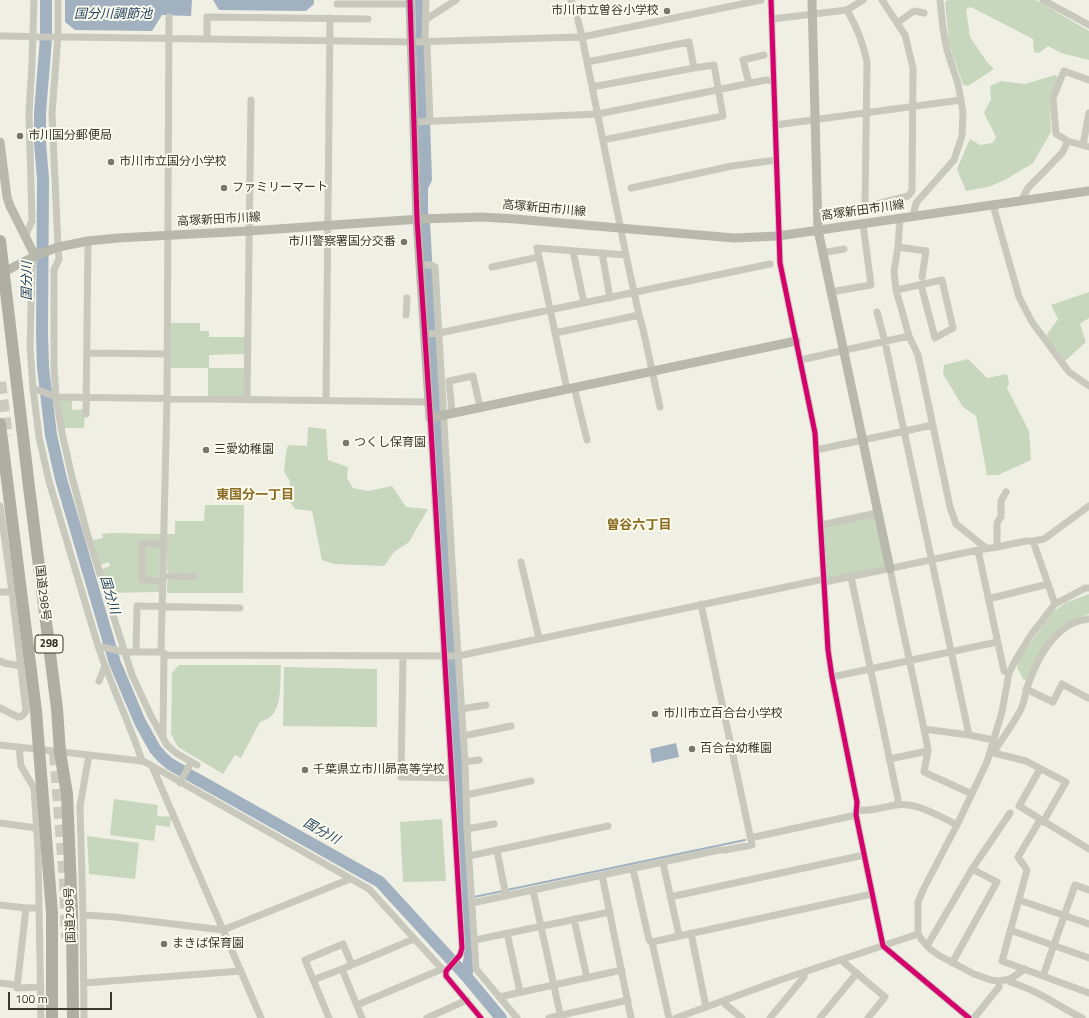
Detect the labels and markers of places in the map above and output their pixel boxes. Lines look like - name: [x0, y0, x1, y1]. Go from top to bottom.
- place label: 市川市立曽谷小学校: [551, 4, 659, 18]
- marker: 市川市立曽谷小学校: [662, 6, 672, 16]
- place label: 市川国分郵便局: [28, 129, 112, 143]
- marker: 市川国分郵便局: [15, 131, 25, 141]
- place label: 市川市立国分小学校: [119, 155, 227, 169]
- marker: 市川市立国分小学校: [106, 157, 116, 167]
- place label: ファミリーマート: [232, 181, 328, 195]
- marker: ファミリーマート: [219, 183, 229, 193]
- place label: 市川警察署国分交番: [288, 235, 396, 249]
- marker: 市川警察署国分交番: [399, 237, 409, 247]
- place label: つくし保育園: [354, 436, 426, 450]
- marker: つくし保育園: [341, 438, 351, 448]
- place label: 三愛幼稚園: [214, 443, 274, 457]
- marker: 三愛幼稚園: [201, 445, 211, 455]
- place label: 市川市立百合台小学校: [663, 707, 783, 721]
- marker: 市川市立百合台小学校: [650, 709, 660, 719]
- place label: 百合台幼稚園: [700, 742, 772, 756]
- marker: 百合台幼稚園: [687, 744, 697, 754]
- place label: 千葉県立市川昴高等学校: [313, 763, 445, 777]
- marker: 千葉県立市川昴高等学校: [300, 765, 310, 775]
- place label: まきば保育園: [172, 937, 244, 951]
- marker: まきば保育園: [159, 939, 169, 949]

